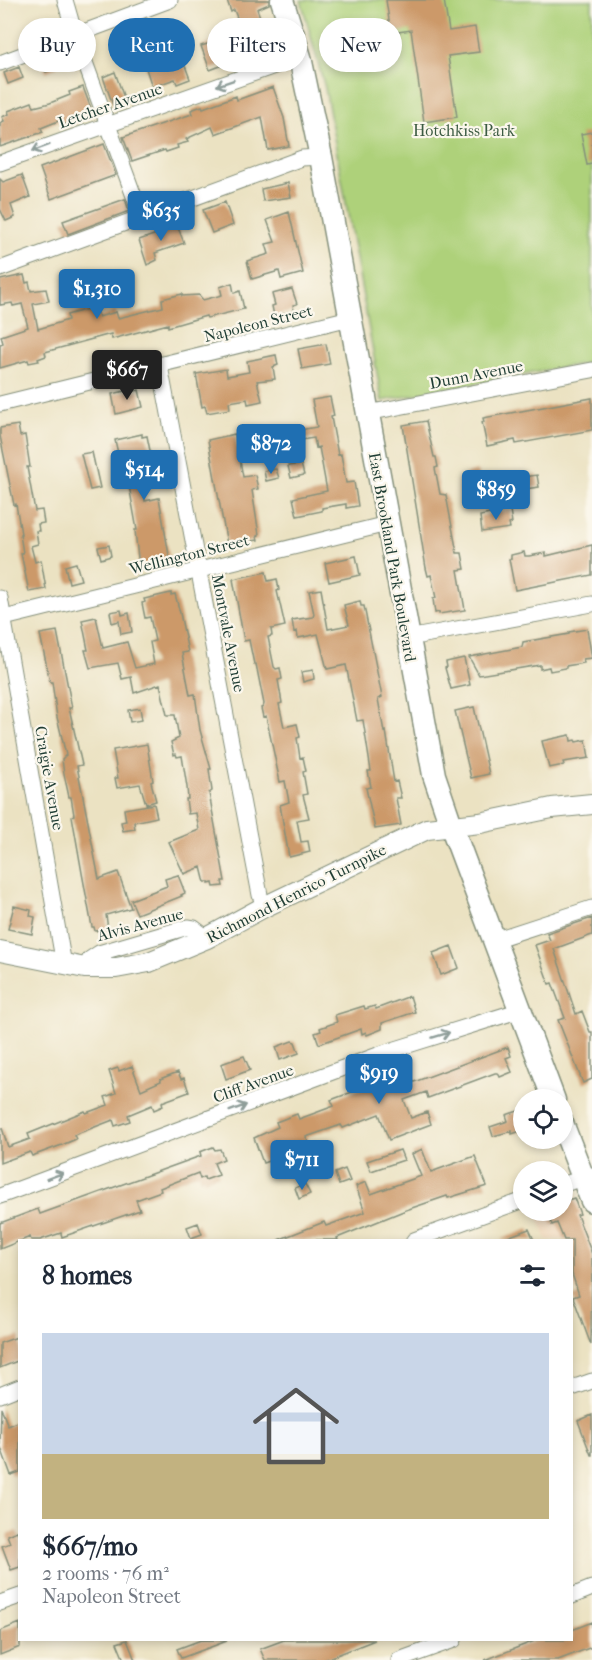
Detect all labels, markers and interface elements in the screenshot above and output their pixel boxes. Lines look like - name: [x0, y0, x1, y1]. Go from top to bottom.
- chip: Buy: [18, 18, 96, 72]
- chip: Rent: [108, 18, 195, 72]
- chip: Filters: [207, 18, 307, 72]
- chip: New: [319, 18, 402, 72]
- street label: Letcher Avenue: [56, 79, 165, 132]
- one-way arrow: [216, 79, 235, 90]
- park label: Hotchkiss Park: [413, 121, 516, 140]
- one-way arrow: [32, 144, 51, 155]
- pin: $635: [125, 191, 197, 242]
- text: $635: [142, 199, 180, 222]
- pin: $1,310: [48, 269, 146, 320]
- text: $1,310: [73, 277, 121, 300]
- street label: Napoleon Street: [202, 301, 315, 346]
- pin: $667: [91, 350, 163, 401]
- street label: Dunn Avenue: [428, 356, 525, 393]
- text: $667: [106, 358, 148, 381]
- pin: $872: [235, 424, 307, 475]
- text: $872: [251, 432, 291, 455]
- pin: $514: [108, 450, 180, 501]
- street label: East Brookland Park Boulevard: [365, 451, 420, 663]
- text: $514: [125, 458, 163, 481]
- pin: $859: [460, 470, 532, 521]
- text: $859: [476, 478, 516, 501]
- street label: Wellington Street: [126, 530, 251, 579]
- street label: Montvale Avenue: [208, 572, 249, 694]
- street label: Craigie Avenue: [31, 724, 68, 832]
- street label: Richmond Henrico Turnpike: [203, 840, 389, 947]
- street label: Alvis Avenue: [94, 904, 185, 945]
- one-way arrow: [431, 1029, 450, 1040]
- pin: $919: [343, 1054, 415, 1105]
- street label: Cliff Avenue: [210, 1060, 296, 1107]
- text: $919: [359, 1062, 399, 1085]
- map controls: [513, 1089, 573, 1221]
- button: locate: [513, 1089, 573, 1149]
- one-way arrow: [228, 1102, 247, 1113]
- pin: $711: [266, 1140, 338, 1191]
- text: $711: [285, 1148, 319, 1171]
- button: layers: [513, 1161, 573, 1221]
- one-way arrow: [45, 1170, 64, 1181]
- icon: filters: [516, 1259, 549, 1292]
- text: 8 homes: [42, 1260, 132, 1291]
- icon: home: [242, 1372, 350, 1480]
- text: $667/mo: [42, 1531, 138, 1562]
- text: 2 rooms · 76 m²: [42, 1562, 169, 1585]
- text: Napoleon Street: [42, 1585, 181, 1608]

